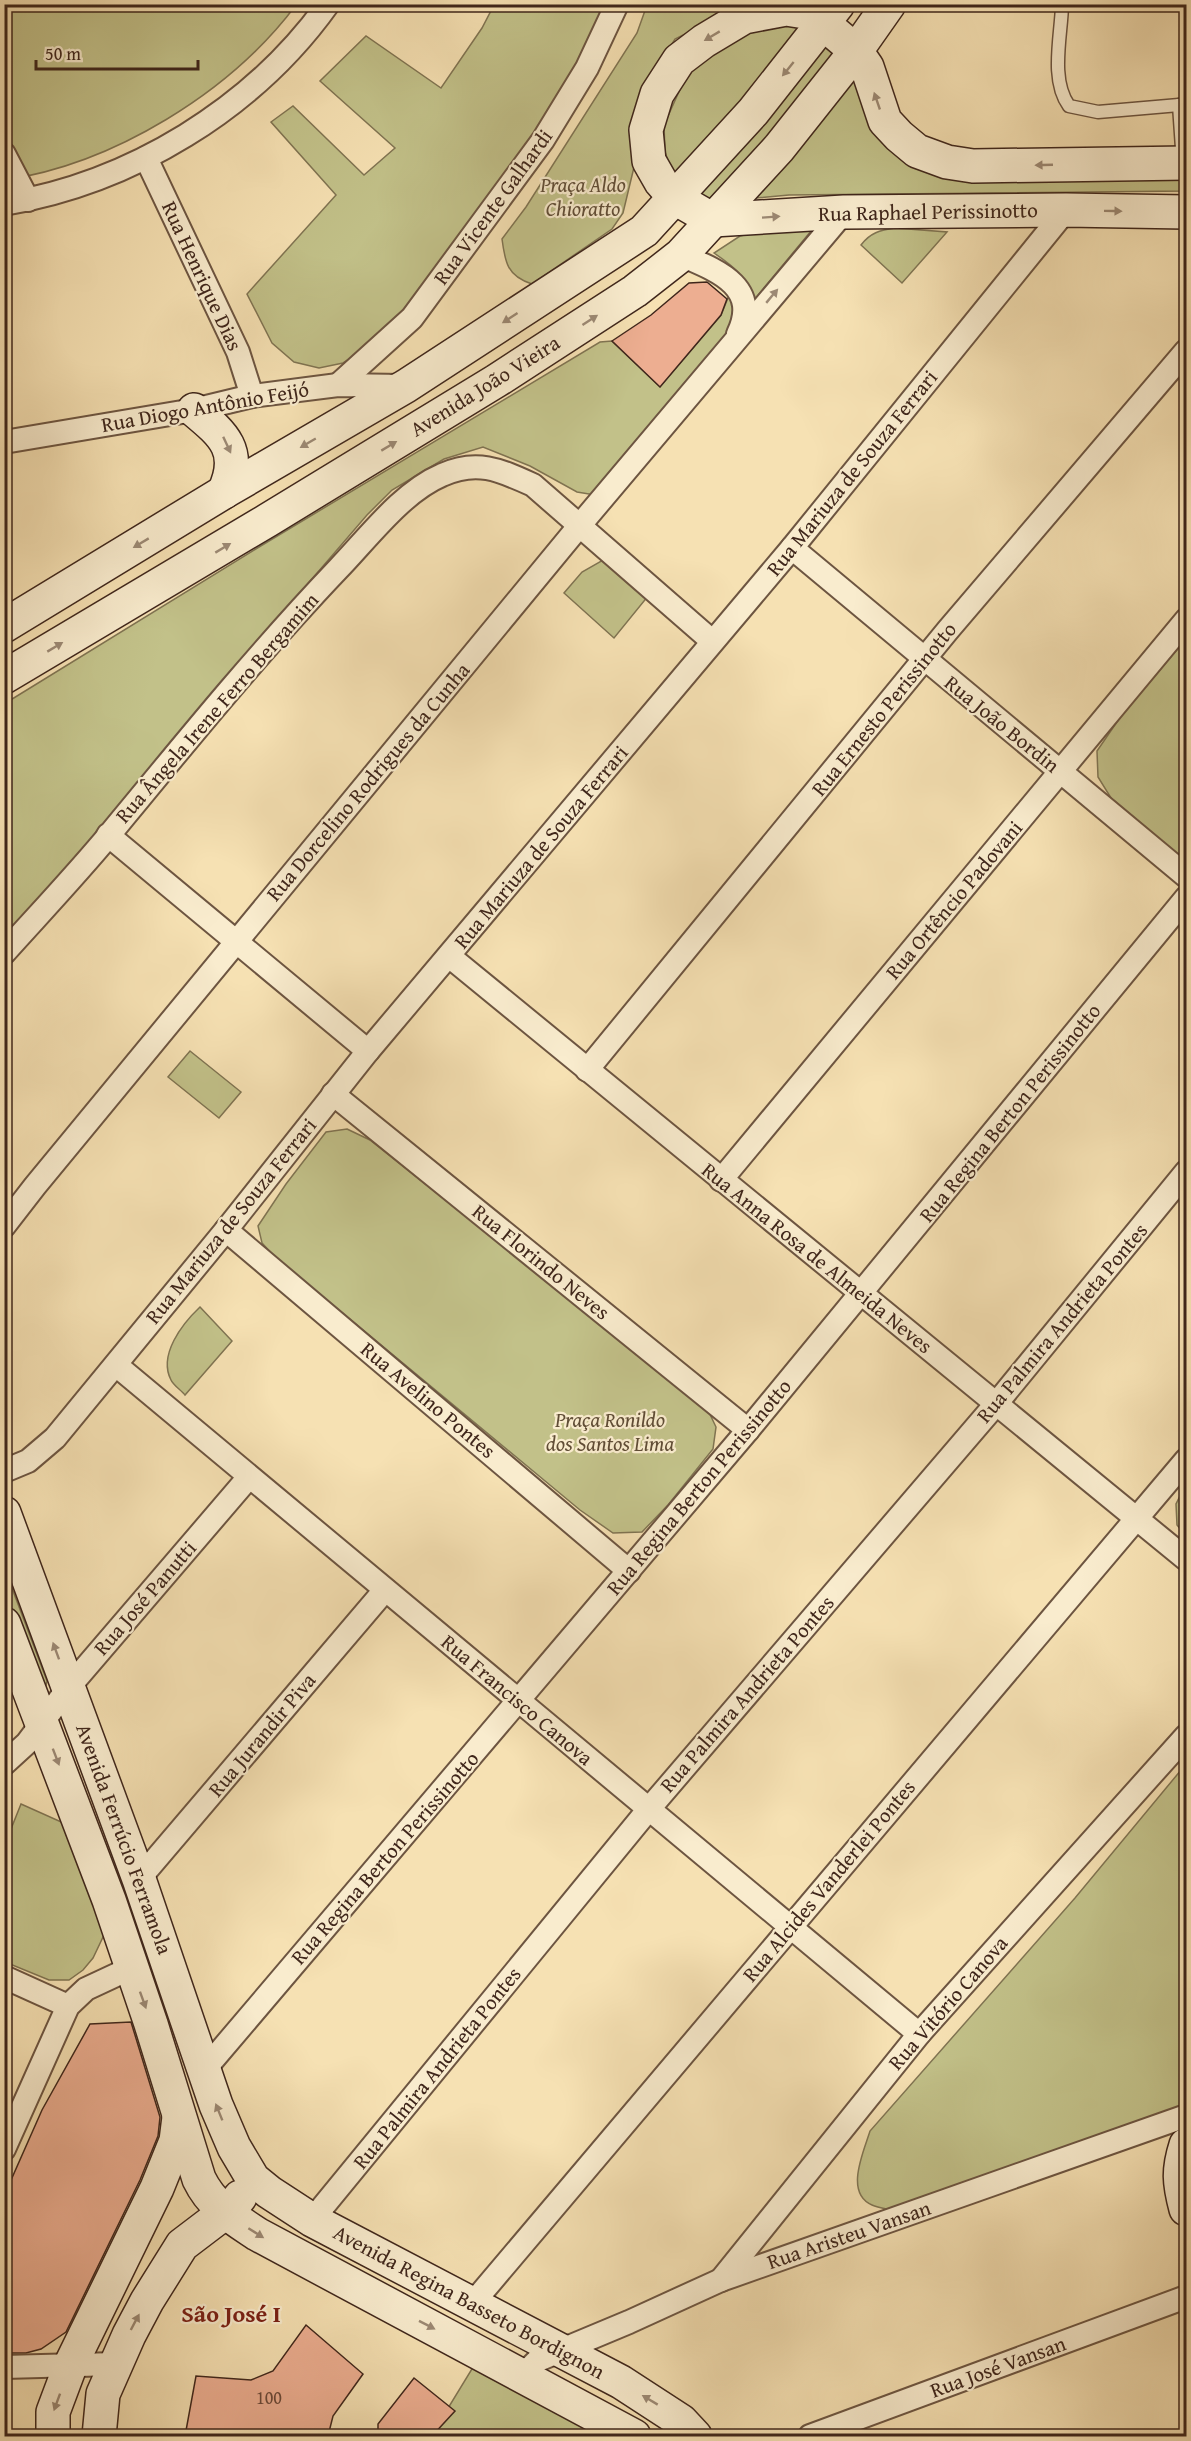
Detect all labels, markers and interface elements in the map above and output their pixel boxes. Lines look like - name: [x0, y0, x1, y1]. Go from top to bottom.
- one-way arrow: [704, 30, 720, 41]
- scale bar: [36, 33, 198, 71]
- text: 50 m: [45, 40, 81, 67]
- one-way arrow: [781, 61, 794, 77]
- one-way arrow: [872, 92, 881, 110]
- street label: Rua Vicente Galhardi: [425, 122, 560, 291]
- one-way arrow: [1035, 161, 1054, 170]
- park label: Praça Aldo Chioratto: [539, 169, 626, 224]
- street label: Rua Raphael Perissinotto: [818, 194, 1038, 229]
- street label: Rua Henrique Dias: [154, 196, 251, 356]
- one-way arrow: [1104, 206, 1123, 215]
- one-way arrow: [762, 212, 781, 221]
- one-way arrow: [766, 288, 779, 304]
- one-way arrow: [502, 313, 518, 324]
- one-way arrow: [582, 315, 598, 326]
- street label: Avenida João Vieira: [404, 327, 566, 444]
- street label: Rua Mariuza de Souza Ferrari: [759, 363, 945, 582]
- street label: Rua Diogo Antônio Feijó: [99, 373, 311, 440]
- one-way arrow: [222, 437, 231, 454]
- one-way arrow: [300, 438, 316, 449]
- one-way arrow: [381, 441, 397, 452]
- one-way arrow: [133, 537, 149, 548]
- one-way arrow: [215, 542, 231, 553]
- street label: Rua Ângela Irene Ferro Bergamim: [108, 585, 326, 830]
- street label: Rua Ernesto Perissinotto: [803, 615, 964, 802]
- one-way arrow: [47, 642, 64, 652]
- street label: Rua Dorcelino Rodrigues da Cunha: [258, 656, 477, 908]
- street label: Rua João Bordin: [938, 667, 1067, 780]
- street label: Rua Mariuza de Souza Ferrari: [446, 738, 635, 955]
- street label: Rua Ortêncio Padovani: [878, 813, 1030, 986]
- street label: Rua Regina Berton Perissinotto: [911, 996, 1108, 1229]
- street label: Rua Mariuza de Souza Ferrari: [138, 1111, 324, 1330]
- street label: Rua Anna Rosa de Almeida Neves: [695, 1155, 939, 1361]
- street label: Rua Florindo Neves: [466, 1196, 617, 1327]
- street label: Rua Palmira Andrieta Pontes: [969, 1216, 1155, 1429]
- street label: Rua Avelino Pontes: [354, 1334, 503, 1465]
- street label: Rua Regina Berton Perissinotto: [599, 1372, 799, 1602]
- park label: Praça Ronildo dos Santos Lima: [546, 1404, 674, 1459]
- street label: Rua José Panutti: [86, 1533, 203, 1662]
- street label: Rua Palmira Andrieta Pontes: [652, 1588, 841, 1799]
- street label: Rua Francisco Canova: [435, 1627, 600, 1773]
- one-way arrow: [50, 1642, 60, 1660]
- street label: Rua Jurandir Piva: [200, 1666, 323, 1804]
- street label: Avenida Ferrúcio Ferramola: [68, 1719, 181, 1959]
- street label: Rua Regina Berton Perissinotto: [283, 1744, 486, 1971]
- one-way arrow: [52, 1748, 61, 1766]
- street label: Rua Alcides Vanderlei Pontes: [735, 1773, 923, 1988]
- street label: Rua Vitório Canova: [880, 1929, 1015, 2077]
- street label: Rua Palmira Andrieta Pontes: [345, 1960, 528, 2176]
- one-way arrow: [138, 1991, 148, 2009]
- one-way arrow: [214, 2103, 223, 2121]
- street label: Rua Aristeu Vansan: [763, 2192, 935, 2277]
- street label: Avenida Regina Basseto Bordignon: [328, 2217, 611, 2387]
- one-way arrow: [248, 2227, 264, 2238]
- district label: São José I: [181, 2296, 281, 2331]
- one-way arrow: [130, 2314, 140, 2331]
- one-way arrow: [419, 2320, 436, 2330]
- street label: Rua José Vansan: [926, 2328, 1070, 2405]
- house number: 100: [256, 2384, 282, 2411]
- one-way arrow: [51, 2393, 61, 2411]
- one-way arrow: [642, 2394, 658, 2405]

